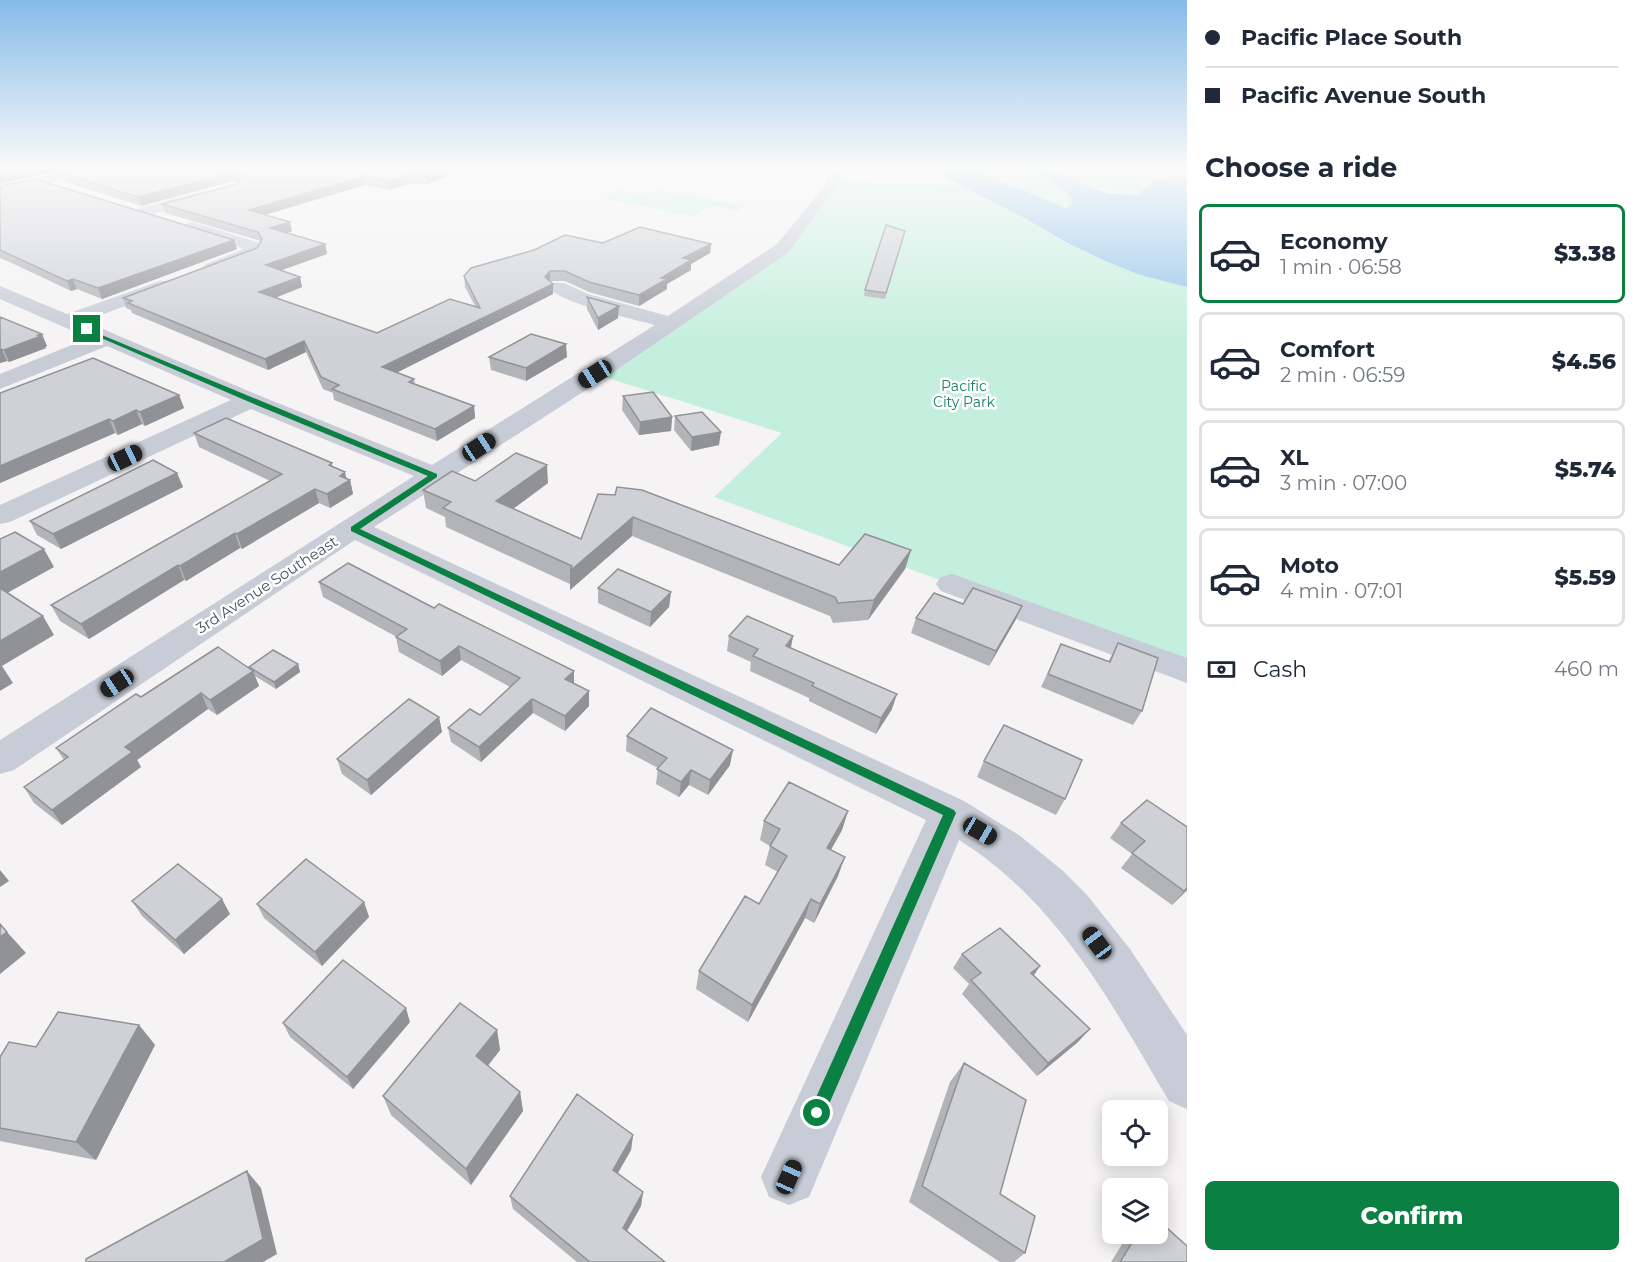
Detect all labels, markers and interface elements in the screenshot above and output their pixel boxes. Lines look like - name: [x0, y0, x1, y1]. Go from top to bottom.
- text: Pacific Place South: [1241, 24, 1462, 51]
- text: Pacific Avenue South: [1241, 82, 1486, 109]
- text: Choose a ride: [1205, 151, 1397, 184]
- icon: car: [1208, 227, 1262, 281]
- text: Economy: [1280, 228, 1388, 255]
- text: $3.38: [1554, 240, 1616, 267]
- text: 1 min · 06:58: [1280, 255, 1402, 279]
- route end: [73, 315, 100, 342]
- icon: car: [1208, 335, 1262, 389]
- text: Comfort: [1280, 336, 1375, 363]
- text: $4.56: [1552, 348, 1616, 375]
- car: [575, 357, 615, 391]
- text: 2 min · 06:59: [1280, 363, 1405, 387]
- park label: Pacific City Park: [933, 377, 996, 411]
- car: [459, 430, 499, 464]
- car: [105, 442, 145, 474]
- icon: car: [1208, 443, 1262, 497]
- text: XL: [1280, 444, 1309, 471]
- text: $5.74: [1555, 456, 1616, 483]
- text: 3 min · 07:00: [1280, 471, 1407, 495]
- street label: 3rd Avenue Southeast: [192, 532, 341, 637]
- icon: car: [1208, 551, 1262, 605]
- text: Moto: [1280, 552, 1339, 579]
- text: $5.59: [1555, 564, 1616, 591]
- text: 4 min · 07:01: [1280, 579, 1403, 603]
- icon: cash: [1205, 653, 1238, 686]
- text: Cash: [1253, 656, 1307, 683]
- text: 460 m: [1554, 657, 1619, 681]
- car: [97, 666, 137, 700]
- car: [960, 814, 1000, 848]
- car: [1079, 923, 1115, 963]
- route start: [803, 1099, 830, 1126]
- map controls: [1102, 1100, 1168, 1244]
- button: locate: [1102, 1100, 1168, 1166]
- car: [773, 1157, 805, 1197]
- button: layers: [1102, 1178, 1168, 1244]
- button: Confirm: [1205, 1181, 1619, 1250]

